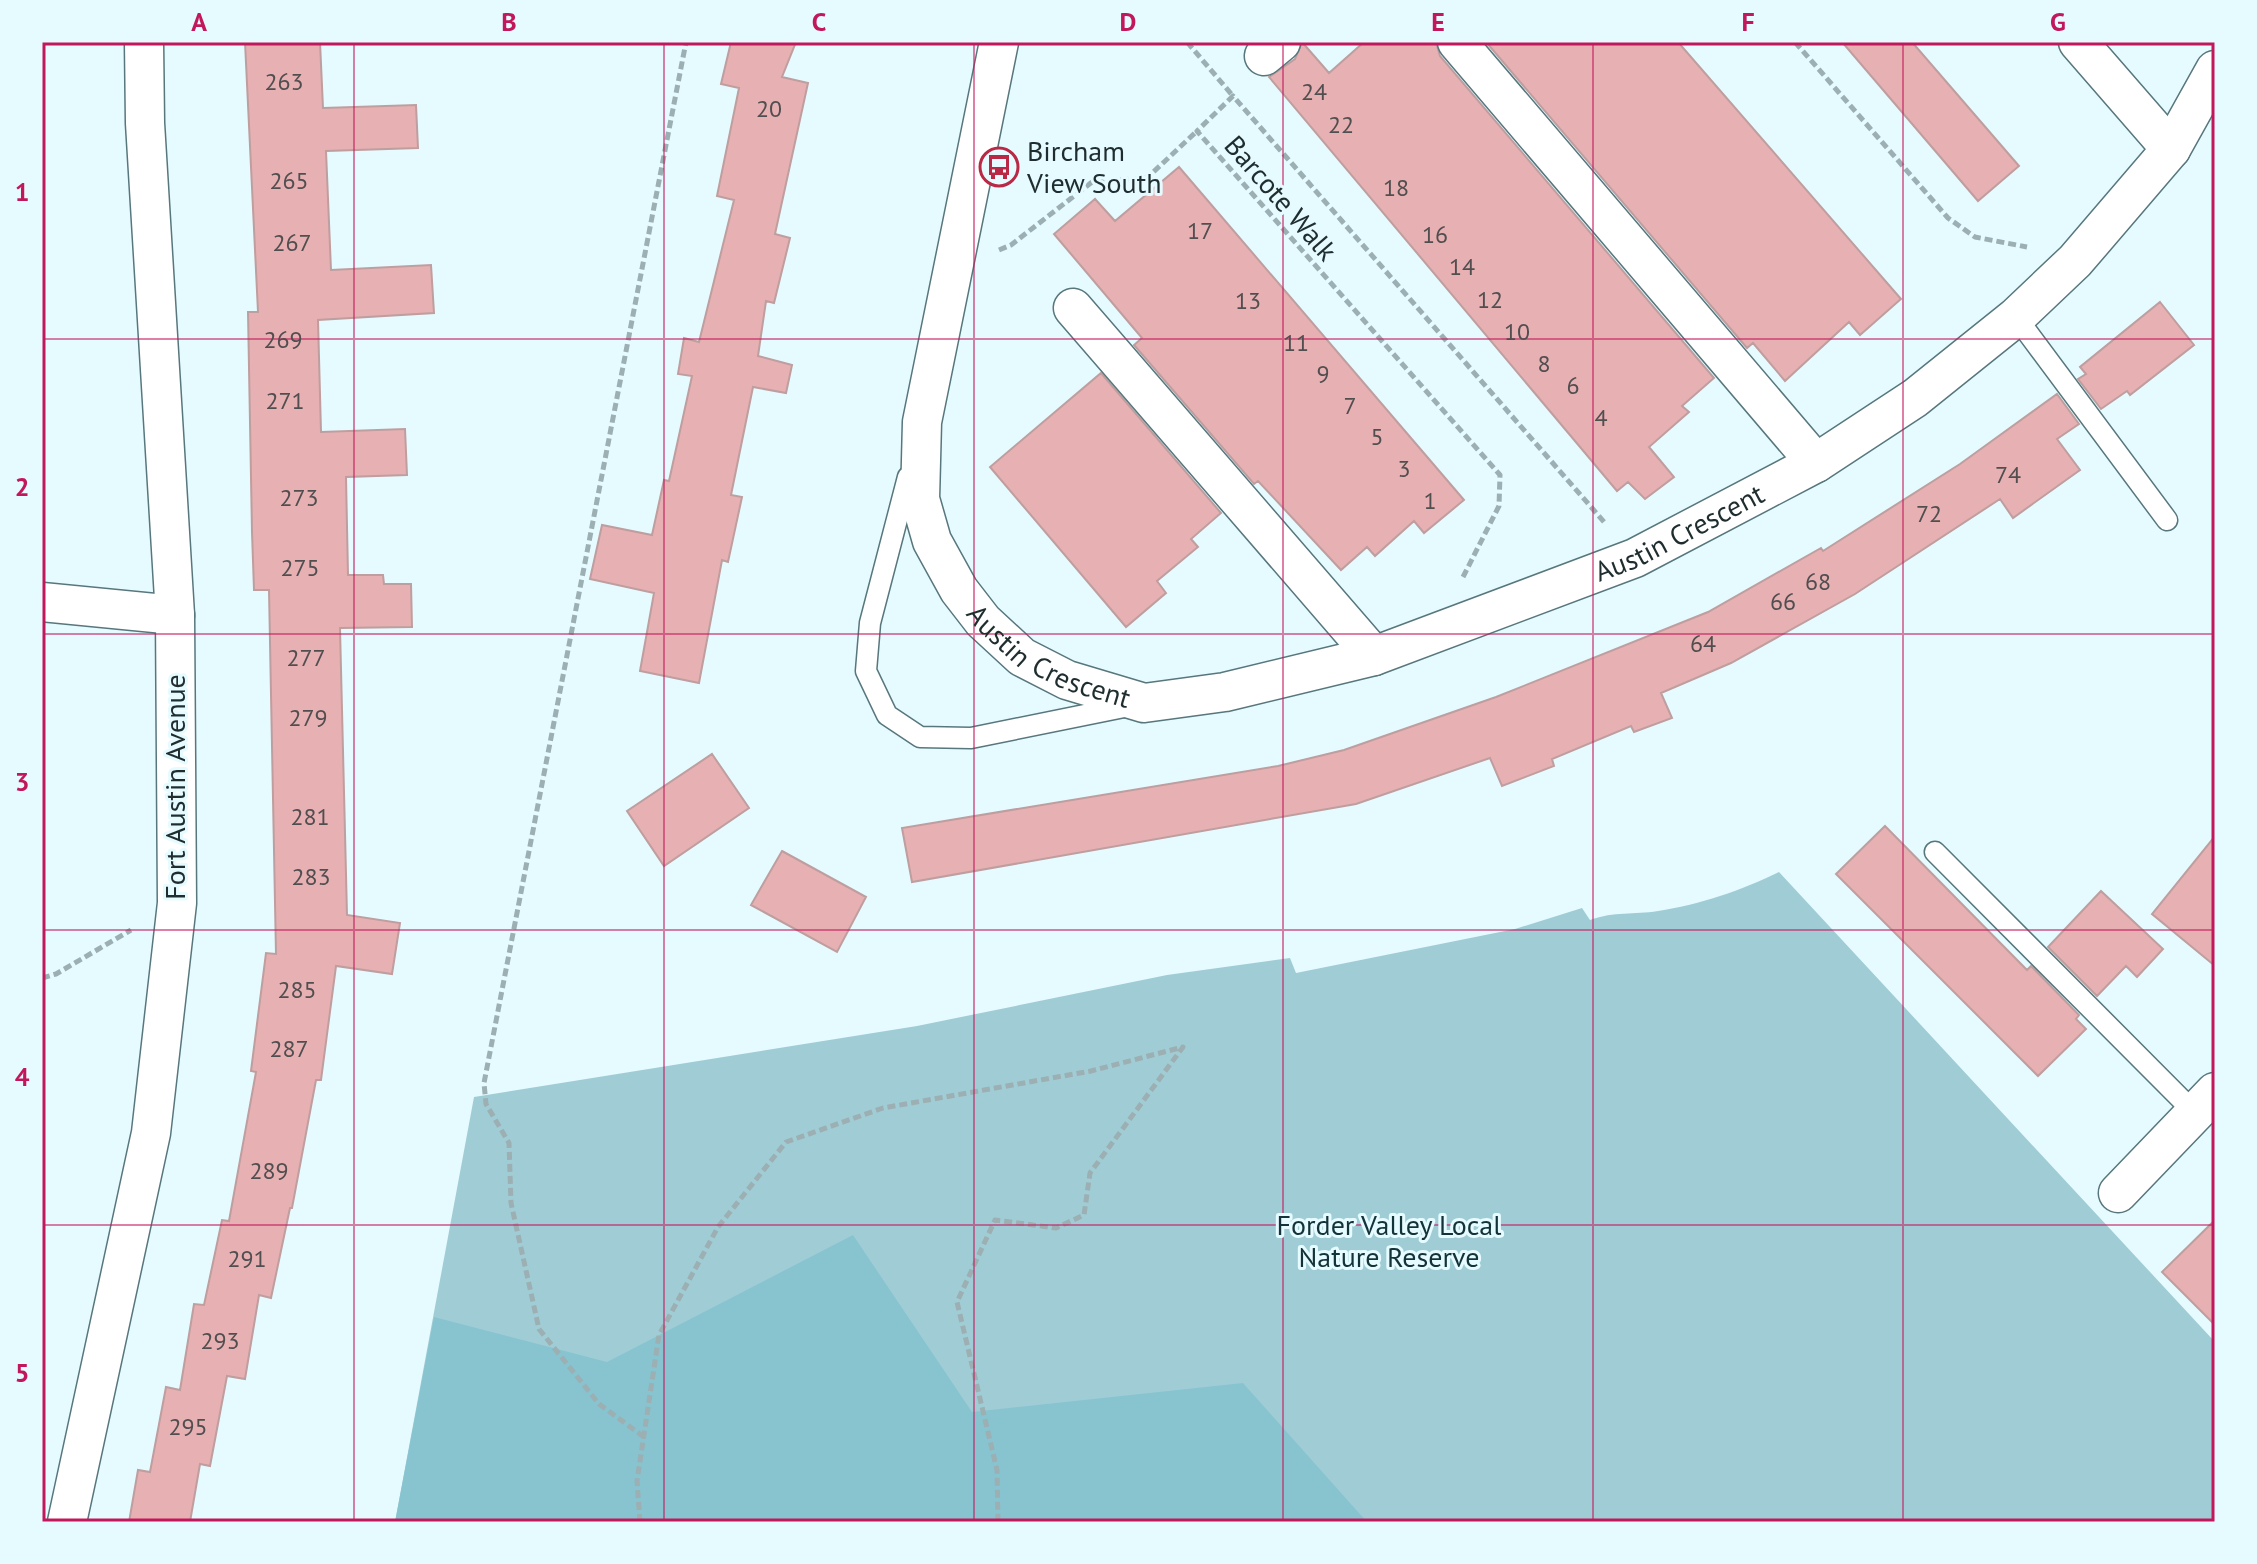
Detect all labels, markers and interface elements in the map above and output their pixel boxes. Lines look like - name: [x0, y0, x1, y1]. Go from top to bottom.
- text: A: [191, 5, 207, 38]
- text: B: [501, 5, 517, 38]
- text: C: [812, 5, 826, 38]
- text: D: [1120, 5, 1136, 38]
- text: E: [1431, 5, 1445, 38]
- text: F: [1741, 5, 1755, 38]
- text: G: [2050, 5, 2066, 38]
- house number: 263: [264, 66, 304, 97]
- house number: 24: [1301, 76, 1327, 107]
- house number: 20: [756, 93, 782, 124]
- house number: 22: [1328, 109, 1354, 140]
- street label: Barcote Walk: [1217, 127, 1346, 269]
- place label: Bircham View South: [1026, 132, 1162, 201]
- bus stop icon: Bircham View South: [978, 146, 1020, 188]
- house number: 265: [269, 165, 309, 196]
- house number: 18: [1383, 172, 1409, 203]
- text: 1: [15, 175, 29, 208]
- house number: 17: [1187, 215, 1213, 246]
- house number: 16: [1422, 219, 1448, 250]
- house number: 267: [272, 227, 312, 258]
- house number: 14: [1449, 251, 1475, 282]
- house number: 12: [1477, 284, 1503, 315]
- house number: 13: [1235, 285, 1261, 316]
- house number: 10: [1504, 316, 1530, 347]
- house number: 269: [263, 324, 303, 355]
- house number: 11: [1283, 327, 1309, 358]
- house number: 8: [1537, 348, 1551, 379]
- house number: 9: [1316, 358, 1330, 389]
- house number: 6: [1566, 370, 1580, 401]
- house number: 271: [265, 385, 305, 416]
- house number: 7: [1343, 390, 1357, 421]
- house number: 4: [1594, 402, 1608, 433]
- house number: 5: [1370, 421, 1384, 452]
- house number: 3: [1397, 453, 1411, 484]
- house number: 74: [1995, 459, 2021, 490]
- text: 2: [15, 470, 29, 503]
- street label: Austin Crescent: [1589, 474, 1771, 590]
- house number: 273: [279, 482, 319, 513]
- house number: 1: [1423, 485, 1437, 516]
- house number: 72: [1916, 498, 1942, 529]
- house number: 275: [280, 552, 320, 583]
- house number: 68: [1805, 566, 1831, 597]
- house number: 66: [1770, 586, 1796, 617]
- street label: Austin Crescent: [959, 597, 1136, 716]
- house number: 64: [1690, 628, 1716, 659]
- house number: 277: [286, 642, 326, 673]
- street label: Fort Austin Avenue: [156, 674, 193, 900]
- house number: 279: [288, 702, 328, 733]
- text: 3: [15, 765, 29, 798]
- house number: 281: [290, 801, 330, 832]
- house number: 283: [291, 861, 331, 892]
- house number: 285: [277, 974, 317, 1005]
- house number: 287: [269, 1033, 309, 1064]
- text: 4: [15, 1060, 30, 1093]
- house number: 289: [249, 1155, 289, 1186]
- park label: Forder Valley Local Nature Reserve: [1277, 1206, 1501, 1275]
- house number: 291: [227, 1243, 267, 1274]
- house number: 293: [200, 1325, 240, 1356]
- text: 5: [15, 1356, 29, 1389]
- house number: 295: [168, 1411, 208, 1442]

